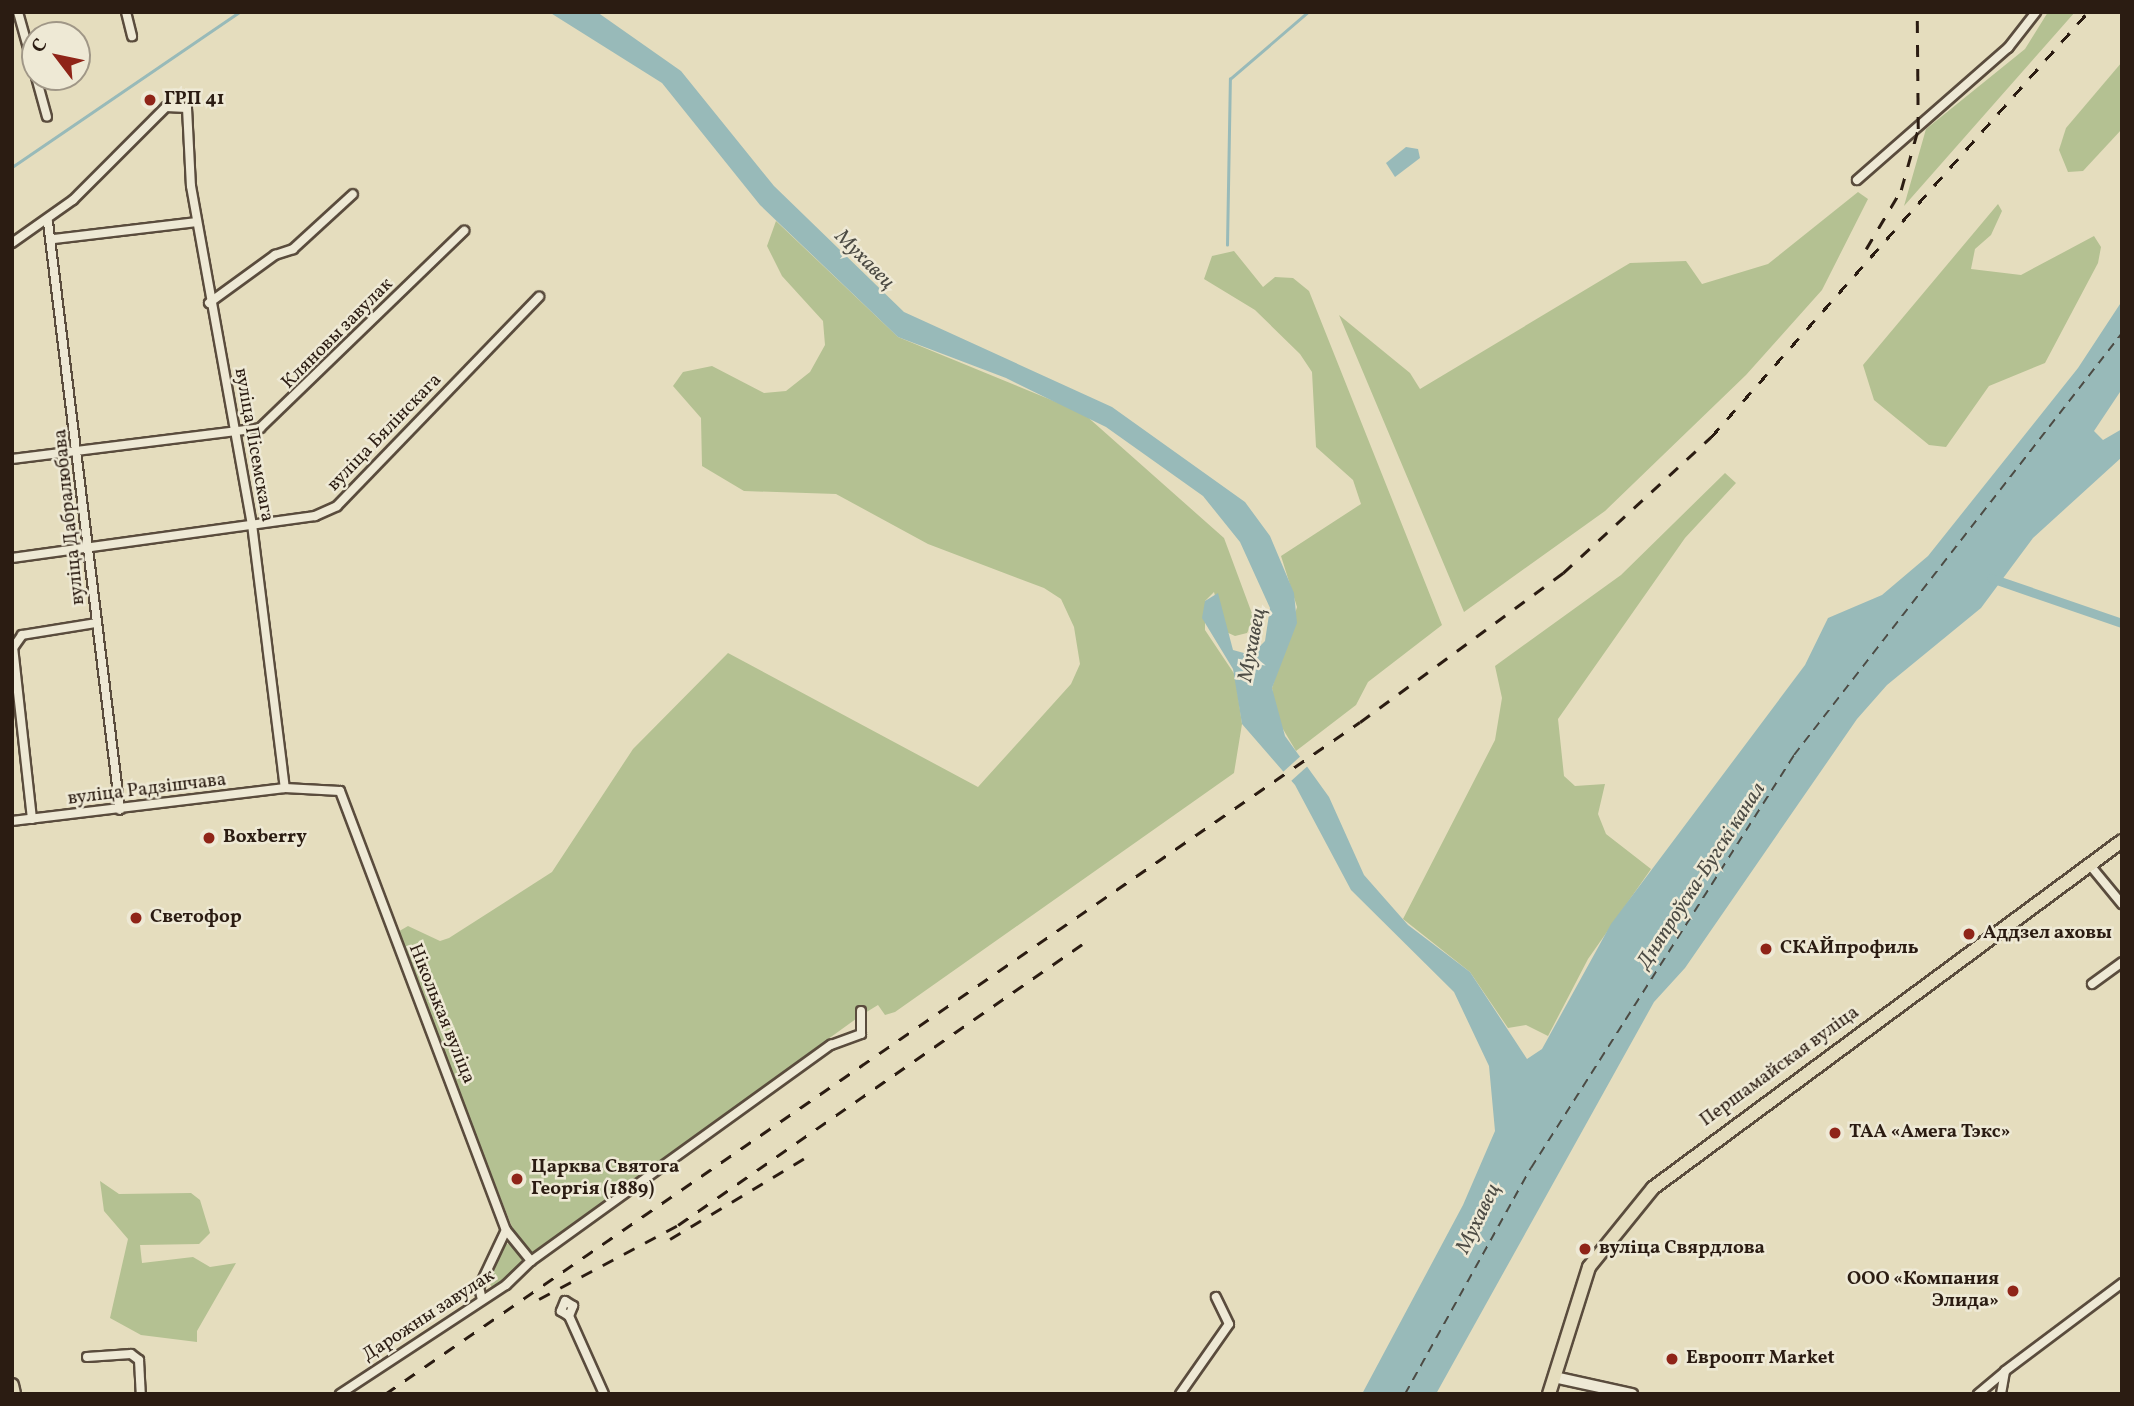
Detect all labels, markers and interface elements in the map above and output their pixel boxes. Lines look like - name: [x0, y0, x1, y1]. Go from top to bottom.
- north arrow: [21, 21, 91, 91]
- text: С: [26, 34, 54, 58]
- place label: ГРП 41: [164, 89, 224, 111]
- marker: ГРП 41: [142, 92, 158, 108]
- water label: Мухавец: [829, 225, 899, 295]
- street label: Кляновы завулак: [278, 274, 398, 394]
- street label: вуліца Пісемскага: [228, 366, 278, 524]
- street label: вуліца Бялінскага: [323, 369, 447, 497]
- street label: вуліца Дабралюбава: [49, 428, 91, 606]
- water label: Мухавец: [1234, 606, 1272, 684]
- street label: вуліца Радзішчава: [66, 769, 228, 811]
- water label: Дняпроўска-Бугскі канал: [1632, 778, 1772, 974]
- place label: Boxberry: [223, 827, 307, 849]
- marker: Boxberry: [201, 830, 217, 846]
- place label: Светофор: [150, 907, 242, 929]
- marker: Светофор: [128, 910, 144, 926]
- place label: Аддзел аховы: [1983, 923, 2112, 945]
- marker: Аддзел аховы: [1961, 926, 1977, 942]
- place label: СКАЙпрофиль: [1780, 938, 1919, 960]
- street label: Ніколькая вуліца: [403, 941, 479, 1087]
- marker: СКАЙпрофиль: [1758, 941, 1774, 957]
- street label: Першамайская вуліца: [1696, 1002, 1864, 1132]
- place label: ТАА «Амега Тэкс»: [1849, 1122, 2011, 1144]
- marker: ТАА «Амега Тэкс»: [1827, 1125, 1843, 1141]
- place label: Царква Святога Георгія (1889): [531, 1157, 679, 1201]
- marker: Царква Святога Георгія (1889): [509, 1171, 525, 1187]
- water label: Мухавец: [1451, 1180, 1507, 1258]
- place label: вуліца Свярдлова: [1599, 1238, 1765, 1260]
- marker: вуліца Свярдлова: [1577, 1241, 1593, 1257]
- street label: Дарожны завулак: [358, 1265, 500, 1367]
- place label: ООО «Компания Элида»: [1847, 1269, 1999, 1313]
- marker: ООО «Компания Элида»: [2005, 1283, 2021, 1299]
- place label: Евроопт Market: [1686, 1348, 1835, 1370]
- marker: Евроопт Market: [1664, 1351, 1680, 1367]

